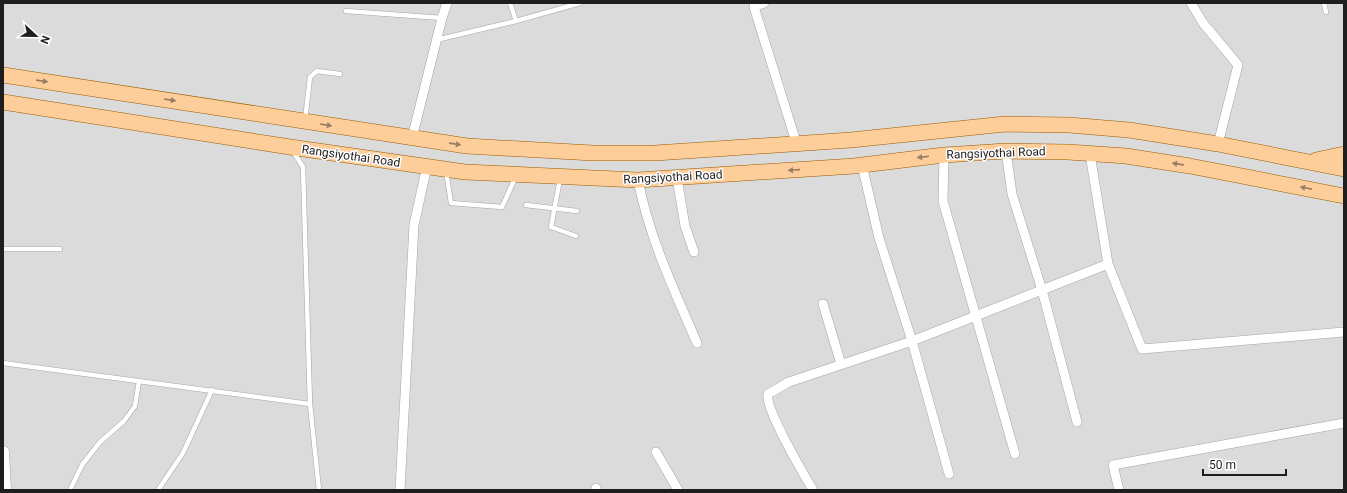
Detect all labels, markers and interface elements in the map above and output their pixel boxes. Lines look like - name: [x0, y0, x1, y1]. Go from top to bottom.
- north arrow: [16, 16, 56, 56]
- text: N: [37, 34, 52, 46]
- one-way arrow: [36, 78, 48, 84]
- one-way arrow: [164, 97, 176, 103]
- one-way arrow: [320, 122, 332, 128]
- one-way arrow: [449, 141, 461, 147]
- street label: Rangsiyothai Road: [301, 142, 401, 170]
- street label: Rangsiyothai Road: [946, 144, 1046, 162]
- one-way arrow: [917, 154, 929, 160]
- one-way arrow: [1172, 161, 1184, 167]
- one-way arrow: [788, 166, 800, 173]
- street label: Rangsiyothai Road: [623, 167, 723, 187]
- one-way arrow: [1300, 185, 1312, 191]
- scale bar: [1203, 451, 1286, 477]
- text: 50 m: [1209, 458, 1236, 472]

